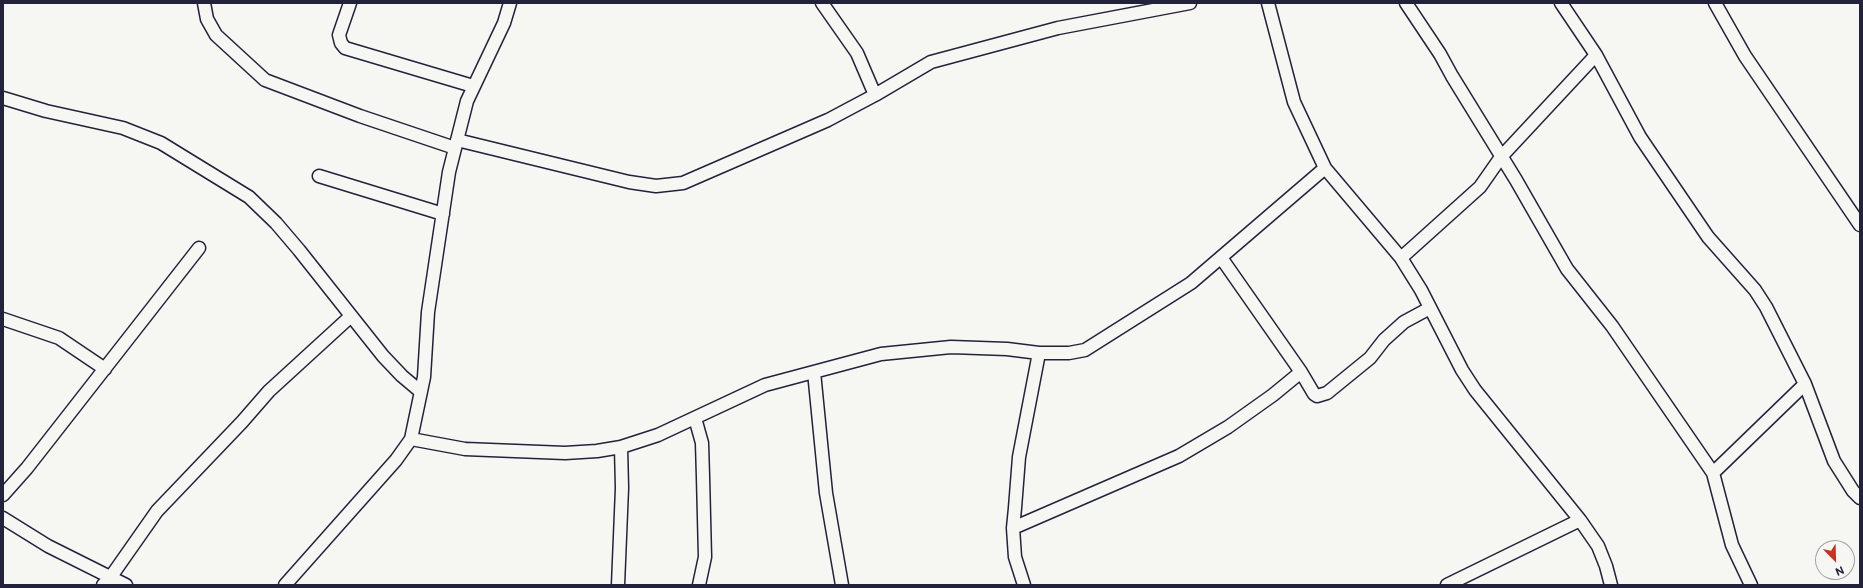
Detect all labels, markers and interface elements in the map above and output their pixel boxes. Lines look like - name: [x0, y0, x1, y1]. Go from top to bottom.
- north arrow: [1815, 540, 1855, 580]
- text: N: [1833, 563, 1846, 578]

